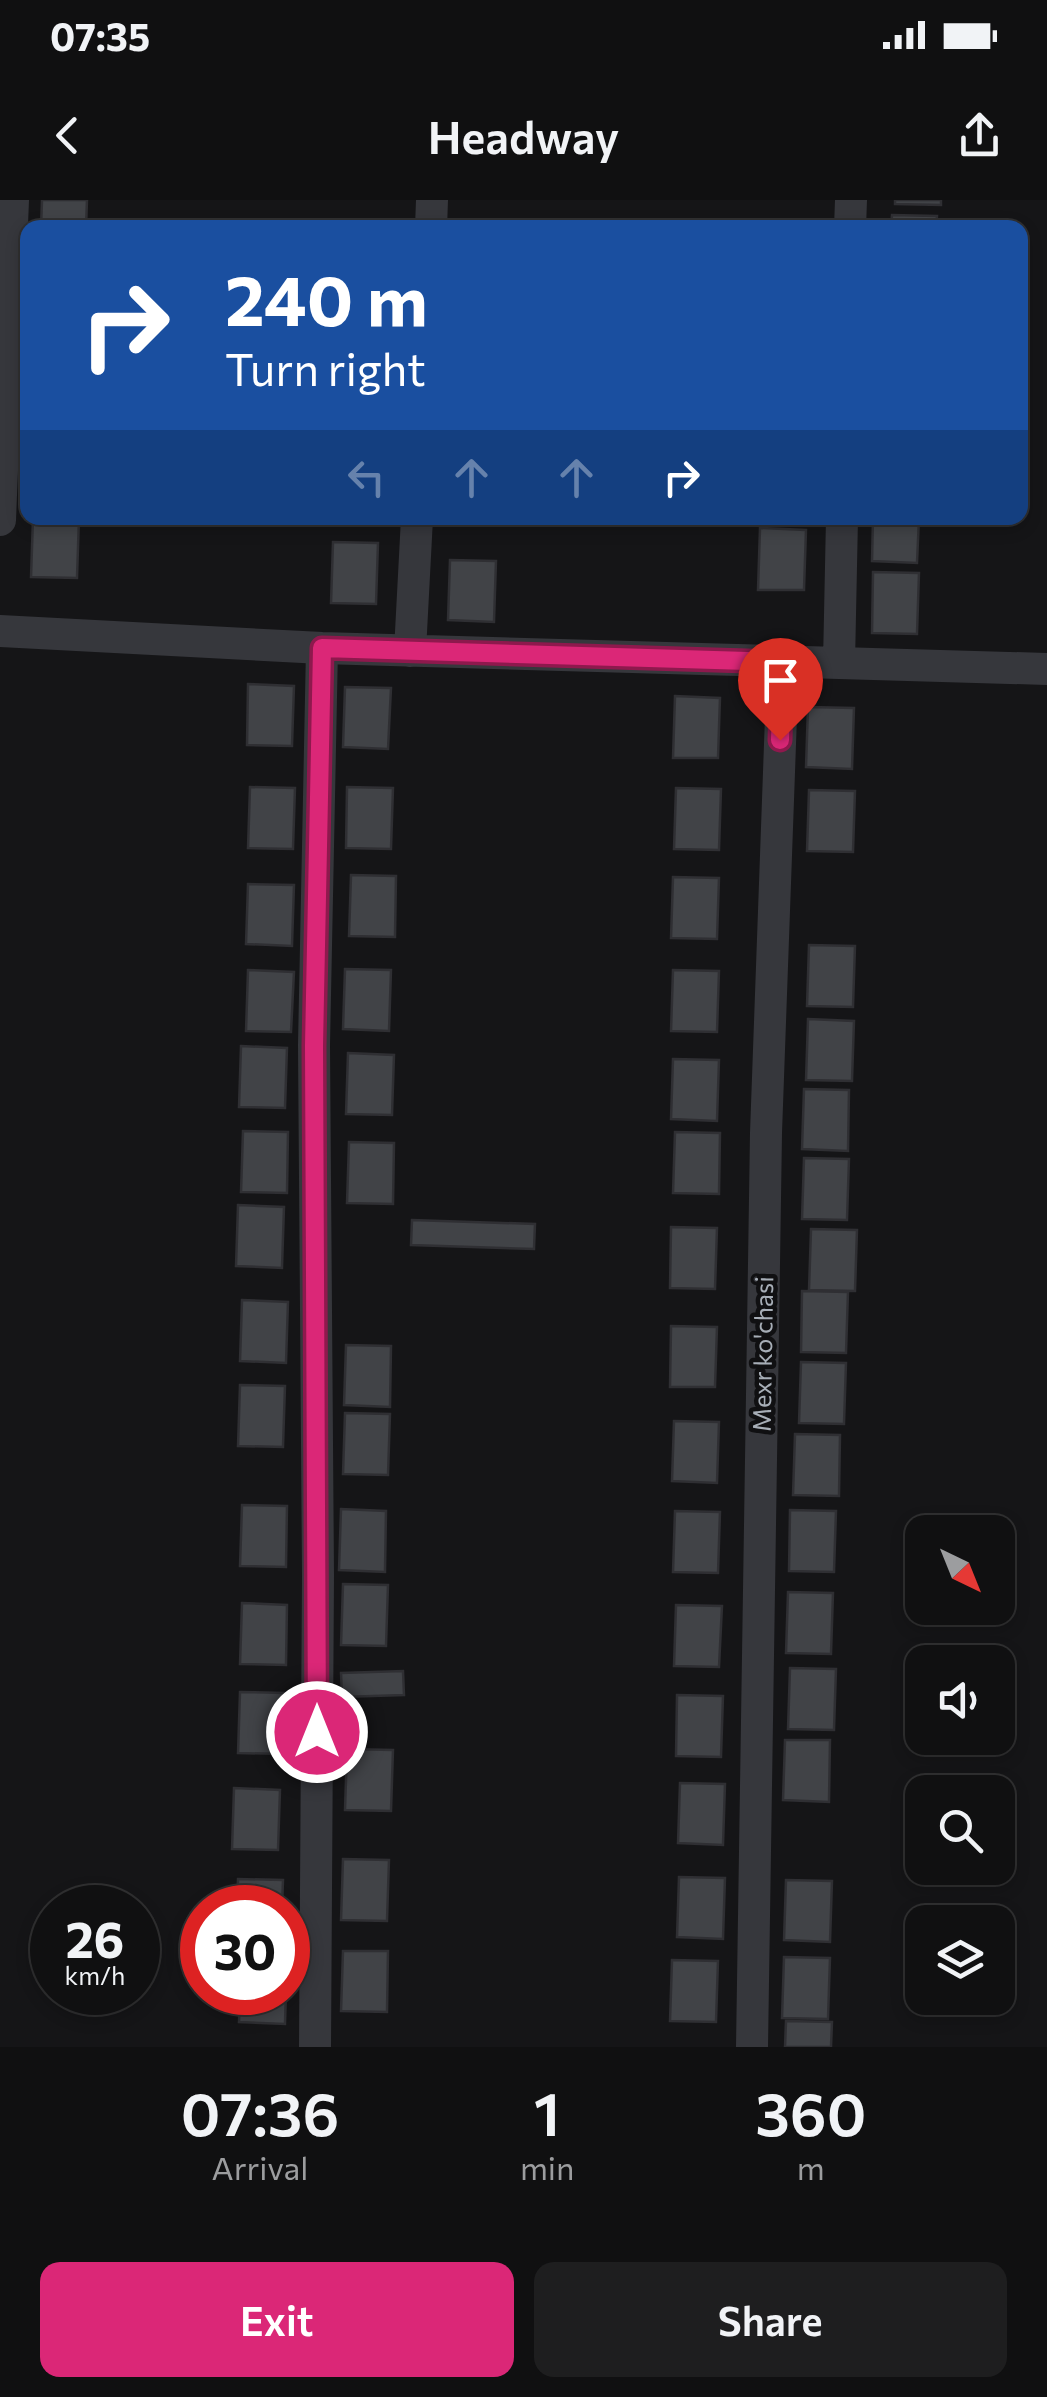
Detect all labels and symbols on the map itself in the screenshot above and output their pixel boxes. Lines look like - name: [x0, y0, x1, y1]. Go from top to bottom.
- pin: [738, 638, 823, 741]
- street label: Mexr ko'chasi: [746, 1276, 778, 1432]
- north arrow: [905, 1515, 1015, 1625]
- position arrow: [265, 1680, 369, 1784]
- speed limit sign: 30: [180, 1885, 310, 2015]

